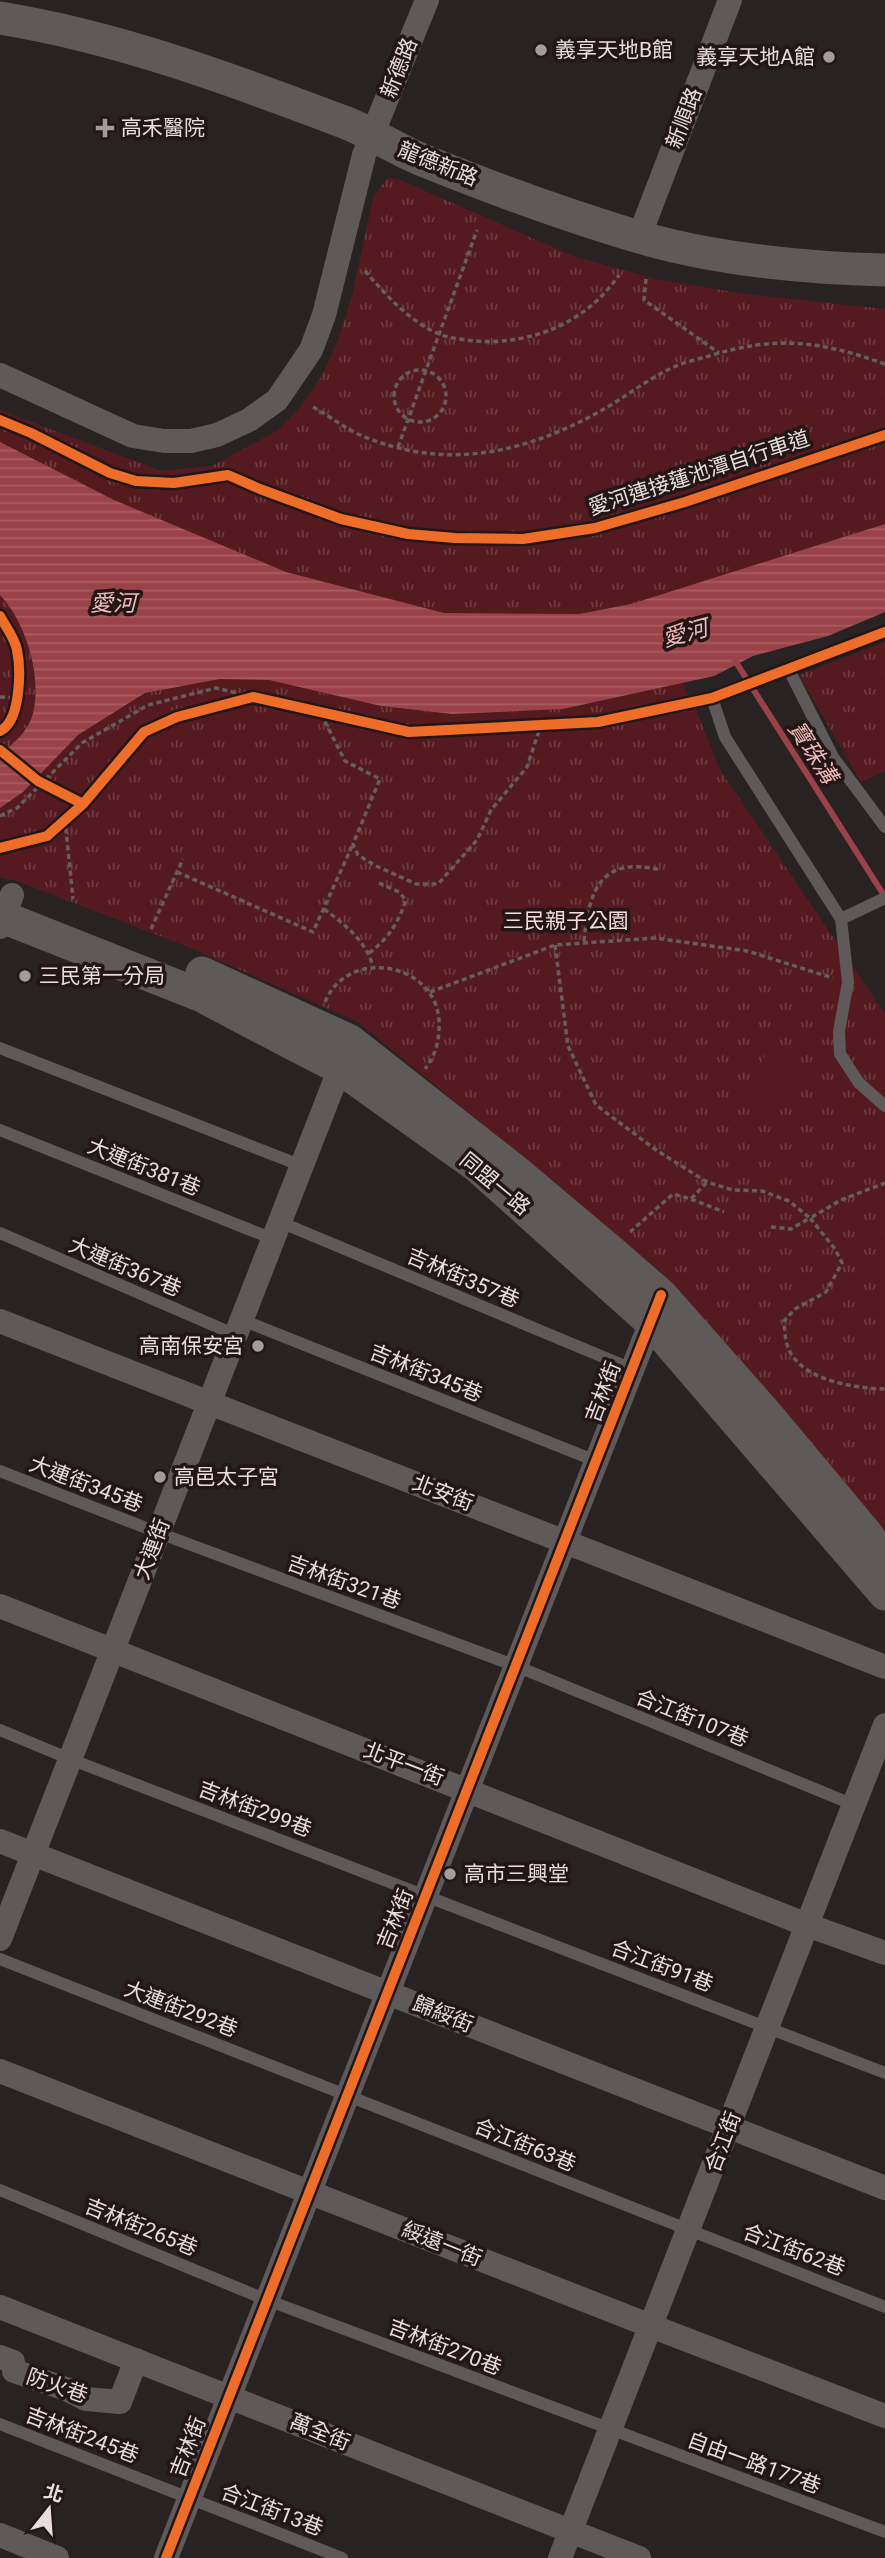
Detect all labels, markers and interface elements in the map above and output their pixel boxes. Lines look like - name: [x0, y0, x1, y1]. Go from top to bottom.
- street label: 新德路: [376, 34, 422, 102]
- place label: 義享天地B館: [555, 38, 673, 62]
- marker: 義享天地B館: [533, 42, 549, 58]
- place label: 義享天地A館: [696, 45, 815, 69]
- marker: 義享天地A館: [821, 49, 837, 65]
- street label: 新順路: [662, 84, 706, 152]
- place label: 高禾醫院: [121, 116, 205, 140]
- marker: 高禾醫院: [95, 118, 115, 138]
- street label: 龍德新路: [395, 137, 481, 191]
- street label: 愛河連接蓮池潭自行車道: [585, 426, 813, 520]
- water label: 愛河: [90, 590, 140, 617]
- water label: 愛河: [659, 613, 715, 652]
- water label: 寶珠溝: [782, 716, 844, 791]
- park label: 三民親子公園: [503, 909, 629, 933]
- place label: 三民第一分局: [39, 964, 165, 988]
- marker: 三民第一分局: [17, 968, 33, 984]
- street label: 大連街381巷: [84, 1134, 204, 1200]
- street label: 同盟一路: [455, 1148, 535, 1220]
- street label: 大連街367巷: [65, 1233, 185, 1301]
- street label: 吉林街357巷: [403, 1244, 523, 1312]
- place label: 高南保安宮: [139, 1334, 244, 1358]
- marker: 高南保安宮: [250, 1338, 266, 1354]
- street label: 吉林街345巷: [366, 1340, 486, 1406]
- street label: 吉林街: [581, 1358, 625, 1426]
- street label: 大連街345巷: [26, 1451, 146, 1517]
- place label: 高邑太子宮: [174, 1465, 279, 1489]
- marker: 高邑太子宮: [152, 1469, 168, 1485]
- street label: 北安街: [409, 1471, 477, 1515]
- street label: 大連街: [130, 1515, 174, 1583]
- street label: 吉林街321巷: [284, 1550, 404, 1614]
- street label: 合江街107巷: [632, 1685, 752, 1751]
- street label: 北平一街: [360, 1738, 448, 1790]
- street label: 吉林街299巷: [195, 1776, 315, 1842]
- place label: 高市三興堂: [464, 1862, 569, 1886]
- marker: 高市三興堂: [442, 1866, 458, 1882]
- street label: 吉林街: [372, 1885, 418, 1953]
- street label: 合江街91巷: [607, 1936, 717, 1996]
- street label: 大連街292巷: [121, 1976, 241, 2042]
- street label: 歸綏街: [409, 1991, 477, 2037]
- street label: 合江街: [701, 2108, 745, 2176]
- street label: 合江街63巷: [471, 2114, 579, 2176]
- street label: 吉林街265巷: [81, 2194, 201, 2260]
- street label: 綏遠一街: [399, 2217, 485, 2271]
- street label: 合江街62巷: [739, 2220, 849, 2280]
- street label: 吉林街270巷: [385, 2314, 505, 2380]
- street label: 防火巷: [23, 2364, 91, 2408]
- street label: 吉林街245巷: [22, 2402, 142, 2468]
- street label: 萬全街: [286, 2409, 354, 2455]
- street label: 吉林街: [166, 2413, 210, 2481]
- street label: 自由一路177巷: [684, 2428, 824, 2498]
- north arrow: [14, 2474, 84, 2544]
- text: 北: [41, 2479, 66, 2507]
- street label: 合江街13巷: [217, 2480, 327, 2540]

